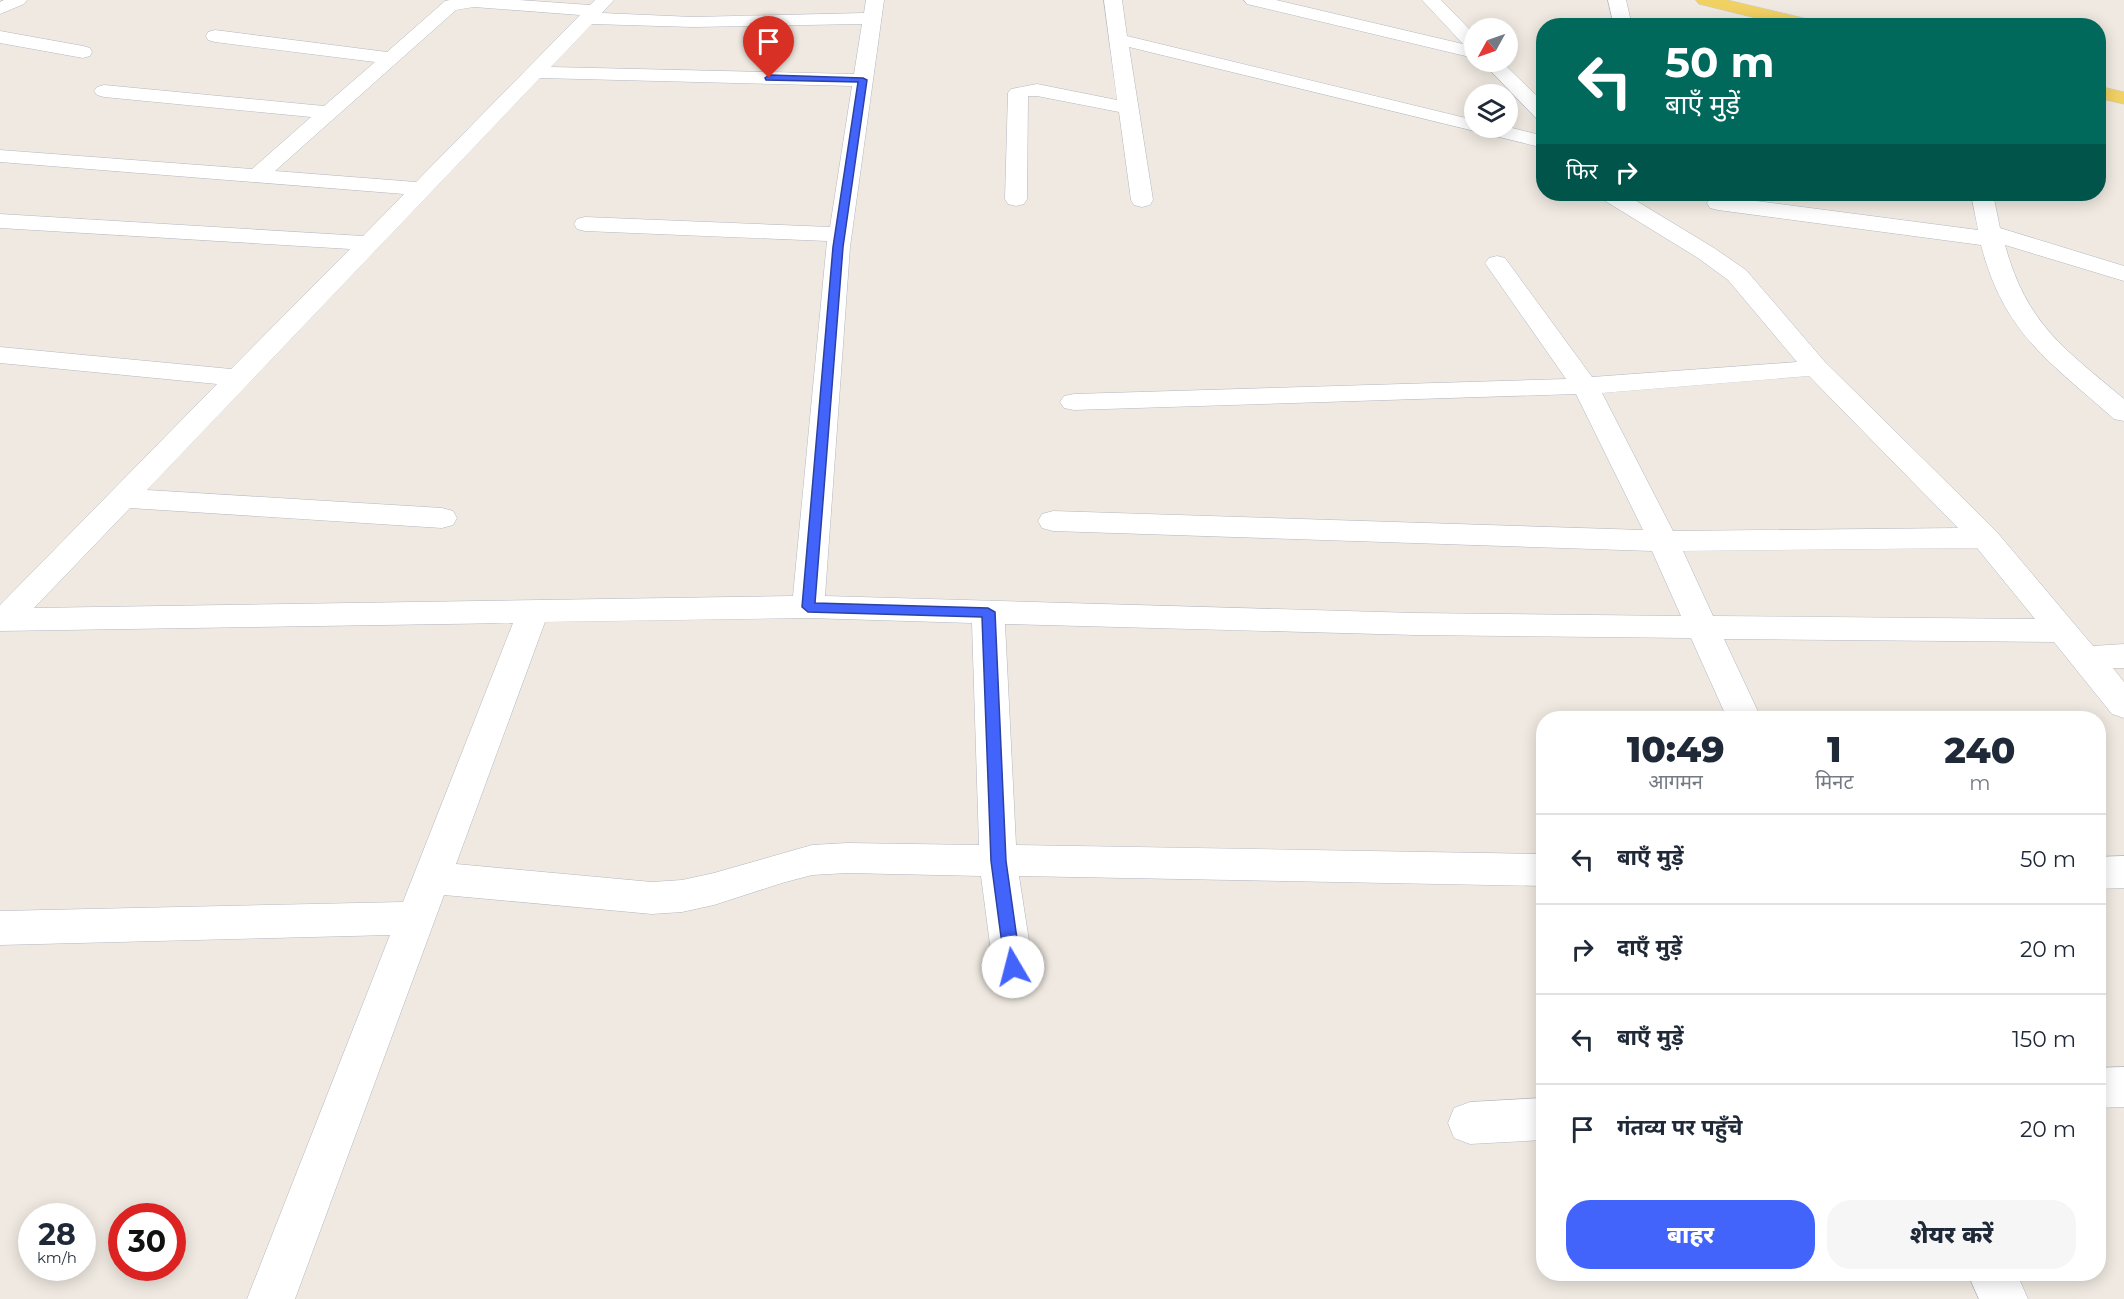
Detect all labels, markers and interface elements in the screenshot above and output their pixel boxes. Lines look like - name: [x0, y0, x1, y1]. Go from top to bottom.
- pin: [743, 16, 794, 78]
- north arrow: [1464, 18, 1518, 72]
- map controls: [1464, 18, 1518, 138]
- icon: arrive: [752, 25, 785, 58]
- text: 50 m: [1665, 36, 1774, 88]
- icon: left: [1566, 42, 1644, 120]
- button: layers: [1464, 84, 1518, 138]
- text: बाएँ मुड़ें: [1665, 88, 1740, 121]
- icon: right: [1610, 156, 1643, 189]
- text: फिर: [1566, 158, 1598, 185]
- text: 10:49: [1627, 727, 1725, 771]
- text: 1: [1827, 727, 1842, 771]
- text: 240: [1944, 728, 2015, 772]
- text: आगमन: [1648, 770, 1703, 794]
- text: मिनट: [1815, 770, 1854, 794]
- text: m: [1969, 771, 1990, 795]
- icon: left: [1566, 843, 1599, 876]
- text: बाएँ मुड़ें: [1617, 844, 1684, 871]
- text: 50 m: [2020, 846, 2076, 873]
- icon: right: [1566, 933, 1599, 966]
- text: दाएँ मुड़ें: [1617, 934, 1682, 961]
- position arrow: [981, 935, 1045, 999]
- text: 20 m: [2020, 936, 2076, 963]
- icon: left: [1566, 1023, 1599, 1056]
- text: बाएँ मुड़ें: [1617, 1024, 1684, 1051]
- text: 150 m: [2012, 1026, 2076, 1053]
- icon: arrive: [1566, 1113, 1599, 1146]
- text: गंतव्य पर पहुँचे: [1617, 1114, 1743, 1141]
- text: 20 m: [2020, 1116, 2076, 1143]
- button: बाहर: [1566, 1200, 1815, 1269]
- button: शेयर करें: [1827, 1200, 2076, 1269]
- speed limit sign: 30: [108, 1203, 186, 1281]
- text: 28: [38, 1216, 76, 1253]
- text: km/h: [37, 1248, 77, 1267]

